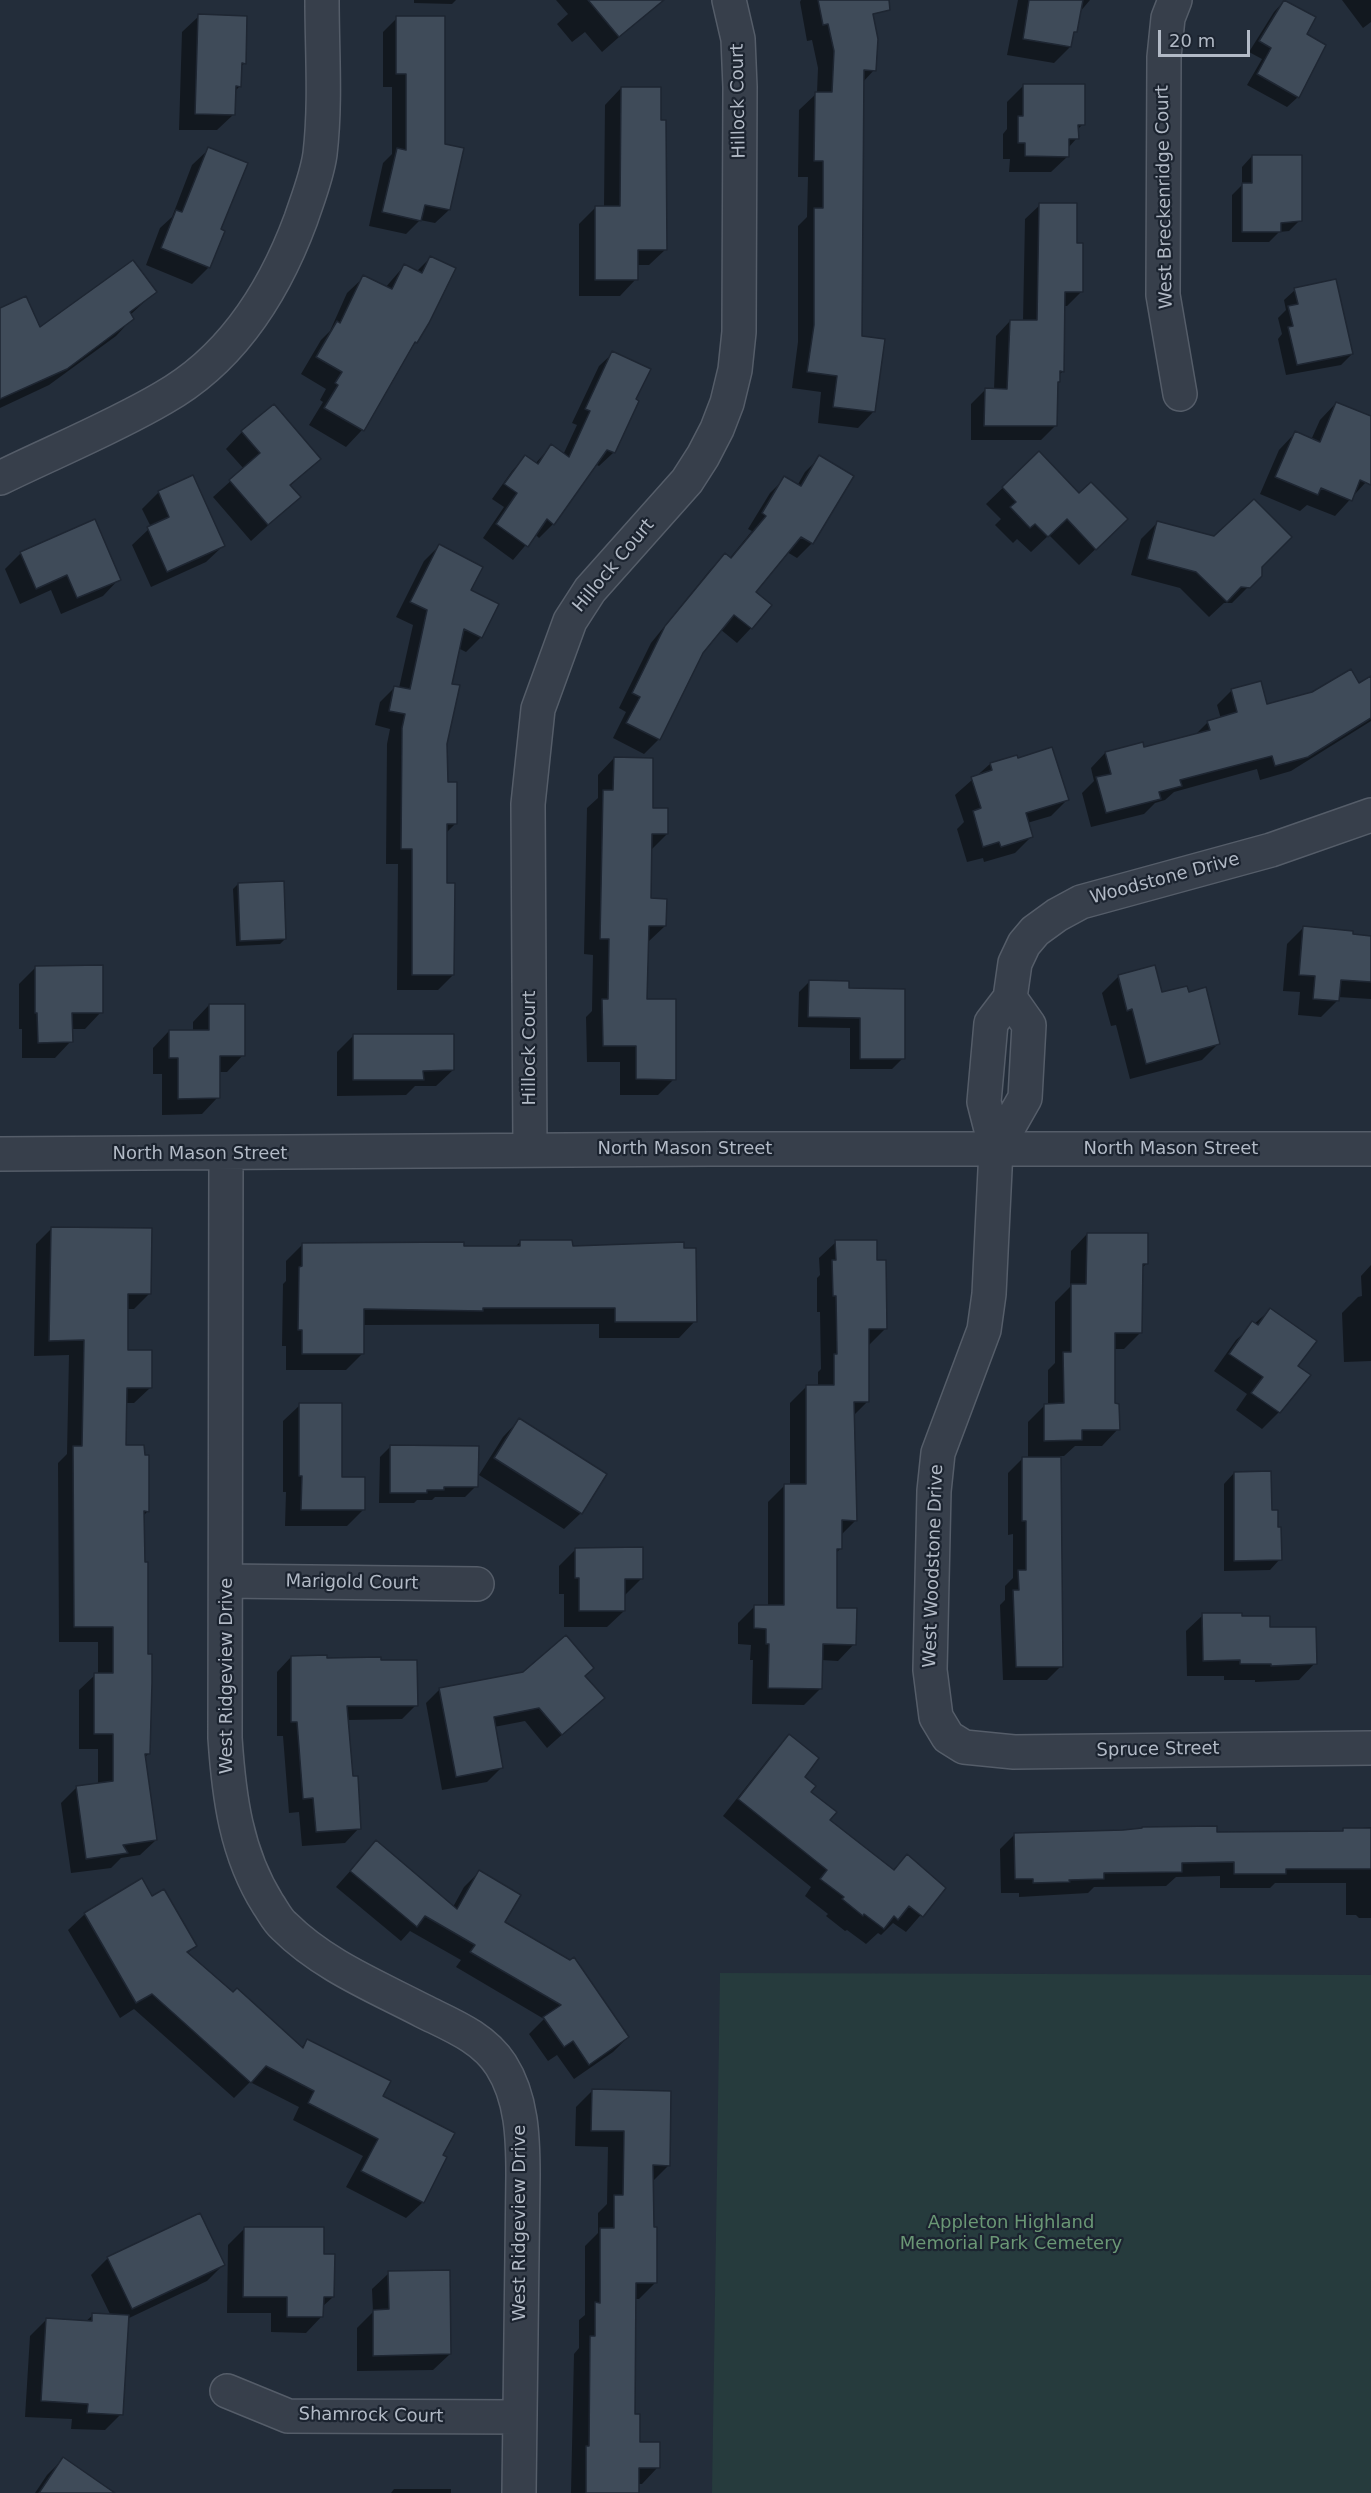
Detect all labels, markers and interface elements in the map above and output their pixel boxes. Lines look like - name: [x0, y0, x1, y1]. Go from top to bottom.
- scale bar: [1161, 18, 1252, 56]
- text: 20 m: [1169, 30, 1215, 51]
- street label: Hillock Court: [727, 43, 751, 159]
- street label: West Breckenridge Court: [1152, 85, 1178, 309]
- street label: Hillock Court: [569, 515, 659, 617]
- street label: Woodstone Drive: [1088, 849, 1242, 909]
- street label: Hillock Court: [519, 990, 541, 1106]
- street label: North Mason Street: [598, 1138, 772, 1160]
- street label: North Mason Street: [1084, 1138, 1258, 1160]
- street label: North Mason Street: [113, 1143, 287, 1165]
- street label: West Woodstone Drive: [920, 1464, 948, 1668]
- street label: Marigold Court: [285, 1571, 419, 1595]
- street label: West Ridgeview Drive: [216, 1578, 238, 1774]
- street label: Spruce Street: [1096, 1738, 1220, 1762]
- street label: West Ridgeview Drive: [509, 2125, 531, 2321]
- park label: Appleton Highland Memorial Park Cemetery: [900, 2212, 1122, 2254]
- street label: Shamrock Court: [298, 2404, 444, 2428]

